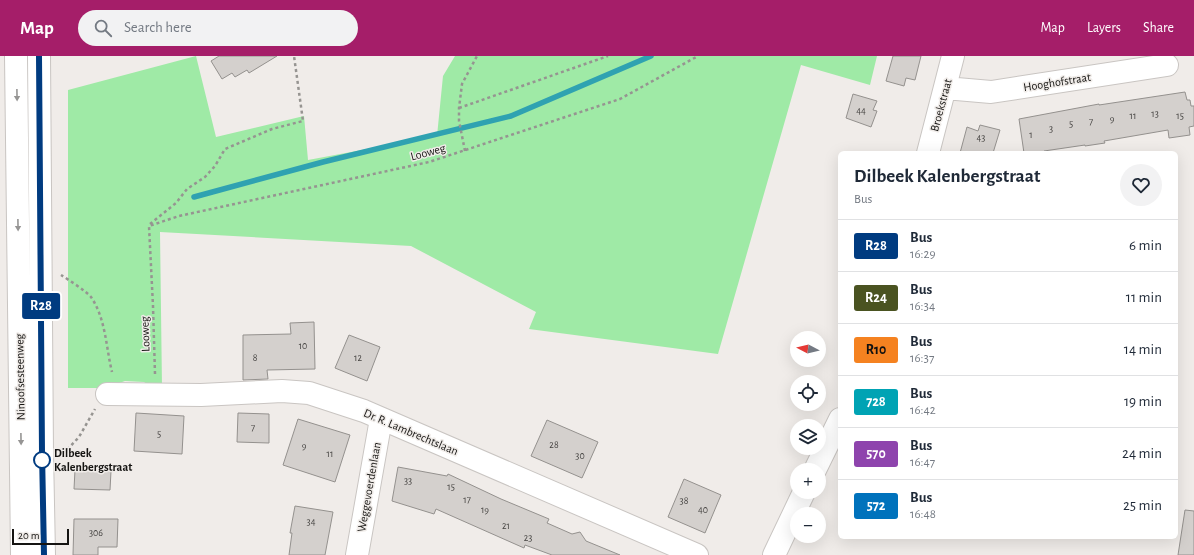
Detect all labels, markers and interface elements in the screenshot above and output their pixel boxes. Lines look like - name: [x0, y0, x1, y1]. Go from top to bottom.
- search box: [78, 10, 358, 46]
- icon: search: [92, 17, 114, 39]
- text: Map: [20, 19, 54, 38]
- text: Search here: [124, 20, 192, 35]
- text: Map: [1040, 21, 1065, 35]
- text: Layers: [1087, 21, 1121, 35]
- text: Share: [1143, 21, 1174, 35]
- street label: Hooghofstraat: [1022, 71, 1092, 93]
- street label: Broekstraat: [928, 77, 954, 133]
- one-way arrow: [14, 89, 20, 102]
- house number: 44: [856, 106, 866, 116]
- house number: 13: [1151, 109, 1159, 119]
- house number: 11: [1130, 111, 1136, 121]
- house number: 15: [1176, 111, 1184, 121]
- house number: 9: [1110, 114, 1115, 124]
- house number: 7: [1089, 117, 1093, 127]
- house number: 5: [1069, 119, 1073, 129]
- house number: 3: [1049, 124, 1053, 134]
- house number: 1: [1029, 130, 1033, 140]
- house number: 43: [977, 133, 985, 143]
- street label: Looweg: [409, 142, 447, 162]
- button: heart: [1120, 164, 1162, 206]
- text: Dilbeek Kalenbergstraat: [854, 167, 1040, 186]
- text: Bus: [854, 193, 872, 206]
- one-way arrow: [15, 219, 21, 232]
- text: Bus: [910, 230, 932, 245]
- text: 6 min: [1129, 238, 1162, 253]
- text: R28: [865, 239, 887, 253]
- text: 16:29: [910, 248, 936, 261]
- text: Bus: [910, 282, 932, 297]
- text: 11 min: [1126, 290, 1162, 305]
- text: R24: [865, 291, 887, 305]
- line badge: R28: [18, 293, 64, 319]
- text: R28: [30, 299, 52, 313]
- text: 16:34: [910, 300, 935, 313]
- street label: Looweg: [138, 316, 152, 352]
- north arrow: [790, 331, 826, 367]
- map controls: [790, 331, 826, 543]
- street label: Ninoofsesteenweg: [13, 333, 27, 420]
- text: Bus: [910, 334, 932, 349]
- house number: 10: [299, 341, 307, 351]
- text: 14 min: [1124, 342, 1162, 357]
- text: R10: [866, 343, 886, 357]
- text: 16:37: [910, 352, 934, 365]
- house number: 8: [253, 353, 258, 363]
- house number: 12: [354, 353, 362, 363]
- button: locate: [790, 375, 826, 411]
- text: Bus: [910, 386, 932, 401]
- text: 19 min: [1124, 394, 1162, 409]
- text: 728: [866, 395, 886, 409]
- text: 16:42: [910, 404, 936, 417]
- street label: Dr. R. Lambrechtslaan: [362, 407, 460, 457]
- button: layers: [790, 419, 826, 455]
- house number: 7: [251, 423, 255, 433]
- house number: 5: [157, 429, 161, 439]
- one-way arrow: [17, 433, 24, 445]
- text: Bus: [910, 438, 932, 453]
- house number: 28: [549, 440, 559, 450]
- house number: 9: [302, 441, 307, 451]
- street label: Weggevoerdenlaan: [355, 441, 383, 533]
- text: 24 min: [1122, 446, 1162, 461]
- place label: Dilbeek Kalenbergstraat: [54, 447, 132, 473]
- text: 570: [866, 447, 886, 461]
- house number: 11: [327, 449, 333, 459]
- marker: Dilbeek Kalenbergstraat: [33, 451, 51, 469]
- house number: 30: [575, 451, 585, 461]
- text: 16:47: [910, 456, 935, 469]
- button: +: [790, 463, 826, 499]
- house number: 33: [404, 476, 412, 486]
- house number: 15: [447, 482, 455, 492]
- text: Bus: [910, 490, 932, 505]
- house number: 17: [463, 495, 471, 505]
- house number: 38: [680, 496, 689, 506]
- text: 25 min: [1123, 498, 1162, 513]
- text: 572: [867, 499, 885, 513]
- house number: 19: [481, 505, 489, 515]
- house number: 40: [698, 505, 708, 515]
- button: −: [790, 507, 826, 543]
- text: 16:48: [910, 508, 936, 521]
- house number: 34: [307, 517, 316, 527]
- house number: 21: [502, 521, 510, 531]
- scale bar: [12, 527, 69, 546]
- house number: 306: [89, 528, 103, 538]
- text: 20 m: [18, 530, 39, 541]
- house number: 23: [524, 533, 532, 543]

